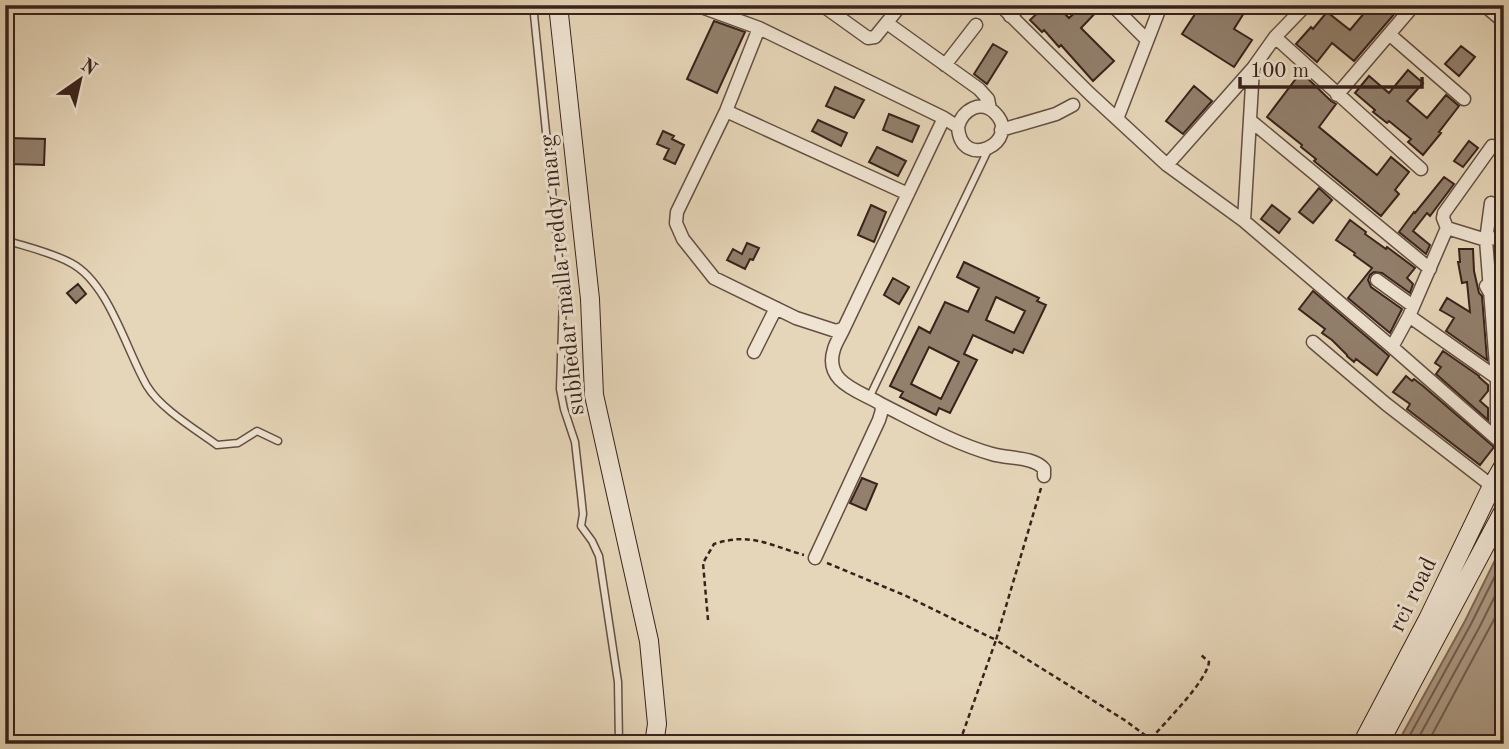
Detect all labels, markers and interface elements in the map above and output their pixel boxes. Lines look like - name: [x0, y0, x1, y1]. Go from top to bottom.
- north arrow: [46, 46, 116, 116]
- scale bar: [1240, 46, 1422, 90]
- text: N: [77, 56, 100, 80]
- text: 100 m: [1250, 61, 1309, 82]
- street label: subhedar malla reddy marg: [536, 133, 590, 416]
- street label: rci road: [1386, 554, 1442, 636]

